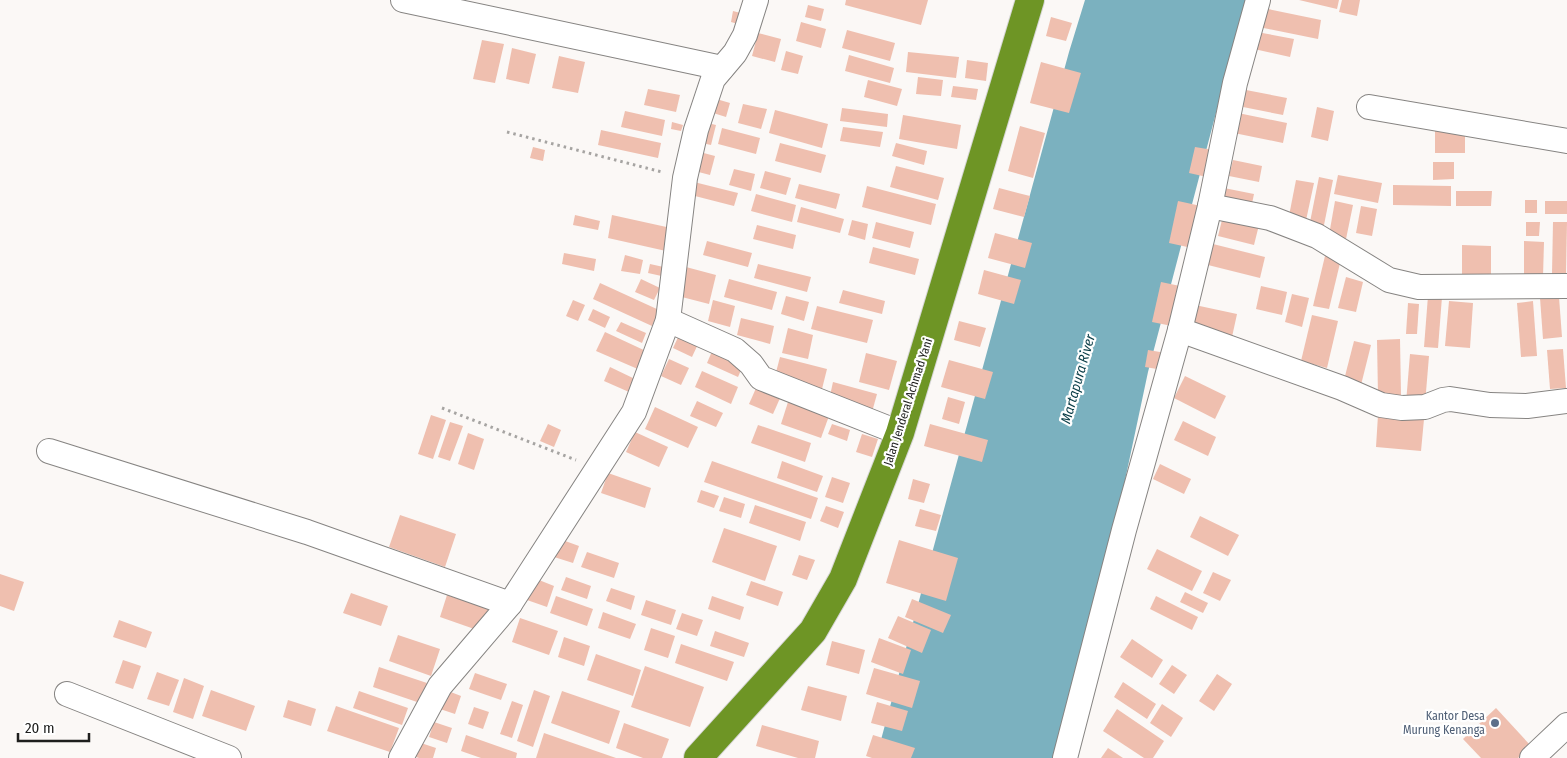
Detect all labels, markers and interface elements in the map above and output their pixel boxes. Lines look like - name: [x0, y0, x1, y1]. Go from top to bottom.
- water label: Martapura River: [1057, 331, 1099, 426]
- street label: Jalan Jenderal Achmad Yani: [881, 337, 935, 467]
- place label: Kantor Desa Murung Kenanga: [1403, 709, 1485, 737]
- scale bar: [18, 710, 89, 742]
- marker: Kantor Desa Murung Kenanga: [1489, 717, 1501, 729]
- text: 20 m: [25, 719, 55, 737]

